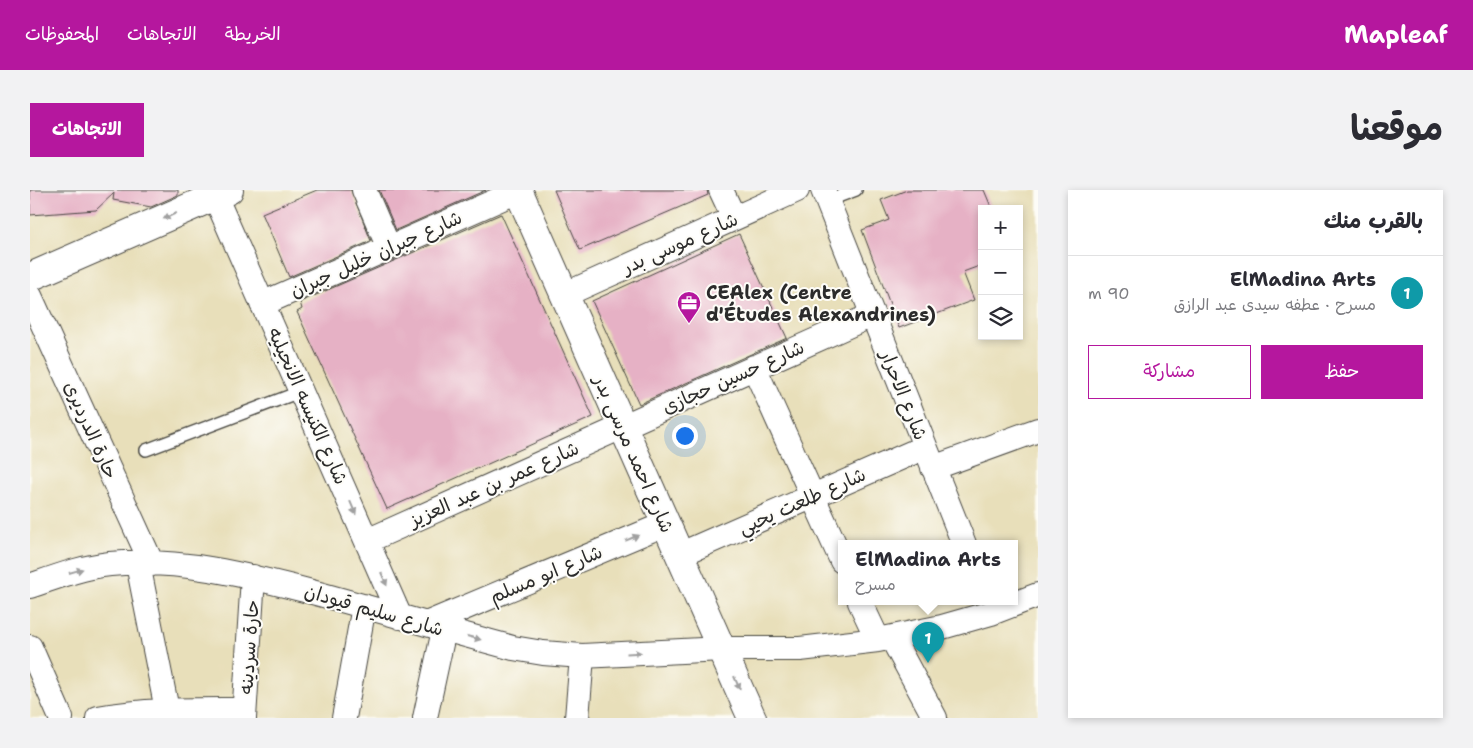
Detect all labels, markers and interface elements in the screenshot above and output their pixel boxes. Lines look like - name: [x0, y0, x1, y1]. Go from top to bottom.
- text: Mapleaf: [1344, 19, 1448, 51]
- text: المحفوظات: [25, 22, 99, 46]
- text: الاتجاهات: [127, 22, 197, 46]
- text: الخريطة: [225, 22, 281, 46]
- button: الاتجاهات: [30, 103, 144, 157]
- text: موقعنا: [1350, 104, 1443, 151]
- street label: شارع جبران خليل جبران: [286, 205, 466, 304]
- map controls: [978, 205, 1023, 340]
- button: +: [978, 205, 1023, 250]
- street label: شارع موسى بدر: [616, 206, 742, 281]
- text: بالقرب منك: [1324, 207, 1423, 235]
- one-way arrow: [163, 212, 177, 220]
- button: −: [978, 250, 1023, 295]
- text: ElMadina Arts: [1230, 267, 1376, 292]
- place label: CEAlex (Centre d'Études Alexandrines): [706, 280, 936, 327]
- text: 90 m: [1088, 283, 1129, 304]
- text: 1: [1403, 283, 1411, 304]
- office icon: CEAlex (Centre d'Études Alexandrines): [676, 290, 702, 324]
- text: مسرح · عطفه سيدى عبد الرازق: [1174, 294, 1376, 315]
- button: layers: [978, 295, 1023, 340]
- street label: شارع الكنيسه الانجيليه: [261, 324, 354, 489]
- street label: شارع حسين حجازى: [658, 334, 808, 421]
- street label: شارع الاحرار: [873, 344, 933, 444]
- button: مشاركة: [1088, 345, 1251, 399]
- button: حفظ: [1261, 345, 1423, 399]
- street label: شارع احمد مرسى بدر: [586, 370, 680, 537]
- street label: حارة الدرديرى: [58, 377, 124, 483]
- your location: [672, 423, 698, 449]
- street label: شارع عمر بن عبد العزيز: [403, 435, 583, 534]
- street label: شارع طلعت يحيي: [734, 462, 871, 544]
- one-way arrow: [349, 501, 357, 515]
- one-way arrow: [625, 533, 640, 541]
- street label: شارع ابو مسلم: [486, 539, 607, 611]
- popup: [838, 540, 1018, 605]
- text: ElMadina Arts: [855, 547, 1001, 572]
- one-way arrow: [69, 567, 84, 575]
- one-way arrow: [380, 572, 388, 586]
- text: مسرح: [855, 574, 896, 595]
- street label: شارع سليم قيودان: [301, 578, 446, 644]
- street label: حارة سردينه: [233, 599, 265, 695]
- pin: 1: [912, 622, 944, 663]
- one-way arrow: [466, 634, 481, 642]
- one-way arrow: [627, 649, 643, 657]
- one-way arrow: [734, 676, 742, 690]

